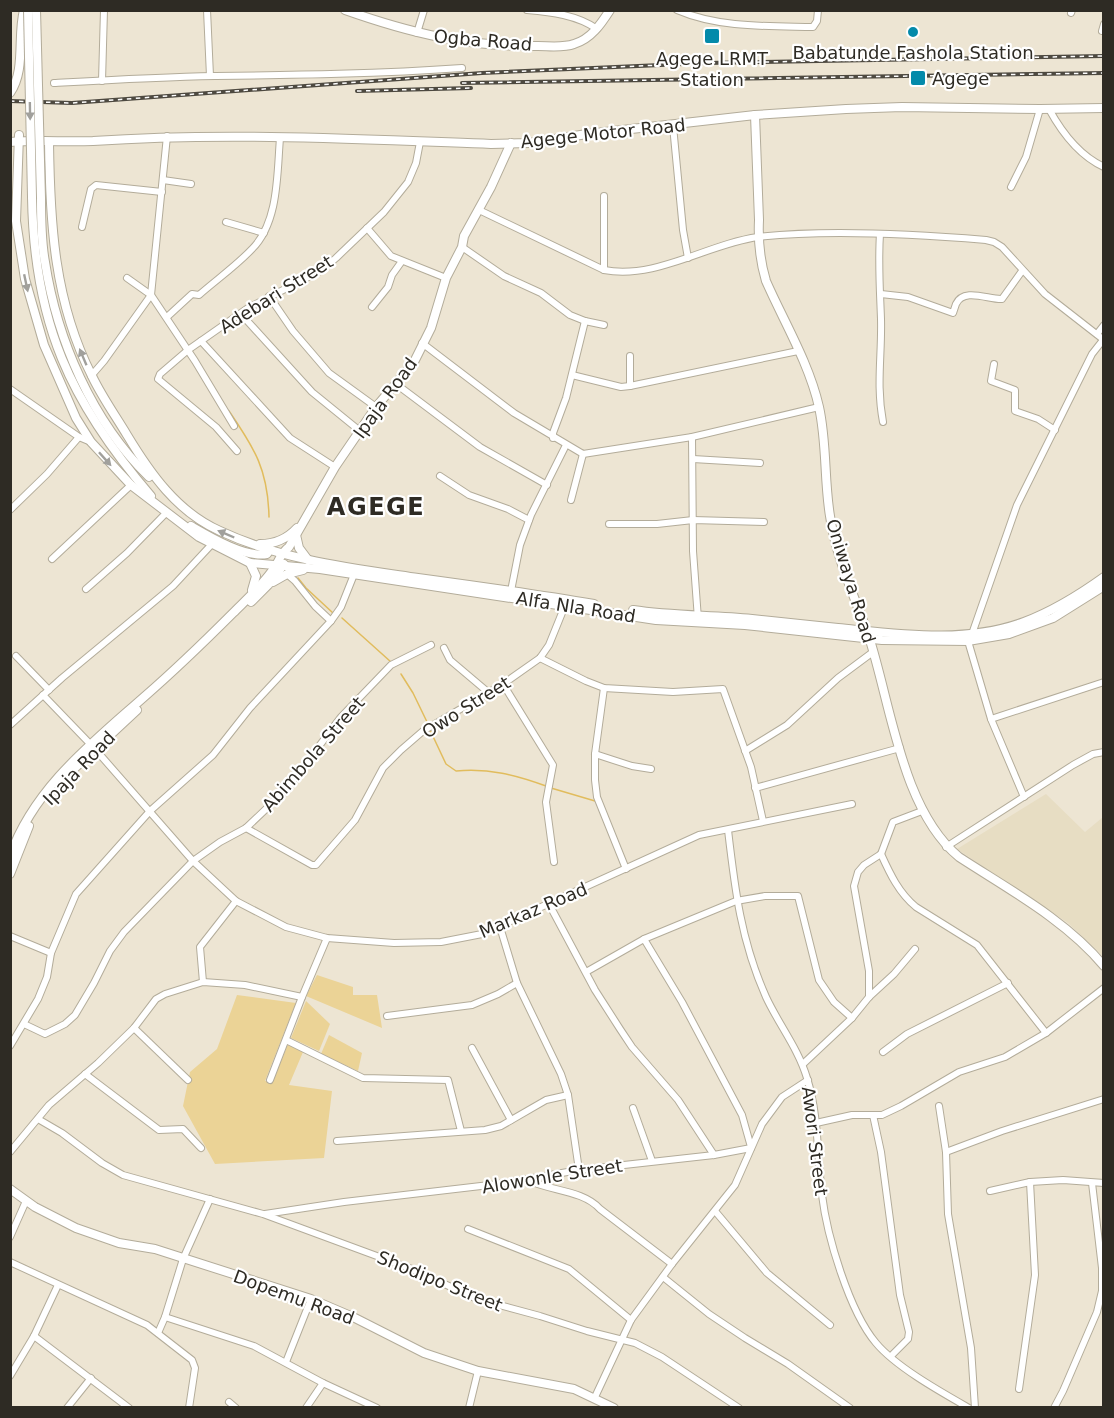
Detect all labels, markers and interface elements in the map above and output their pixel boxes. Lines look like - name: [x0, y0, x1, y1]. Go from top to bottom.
- street label: Ogba Road: [433, 25, 533, 55]
- marker: Babatunde Fashola Station: [906, 25, 920, 39]
- marker: Agege LRMT Station: [703, 27, 721, 45]
- place label: Babatunde Fashola Station: [792, 42, 1034, 63]
- place label: Agege LRMT Station: [656, 48, 769, 90]
- place label: Agege: [932, 68, 989, 89]
- marker: Agege: [909, 69, 927, 87]
- one-way arrow: [25, 101, 35, 120]
- street label: Agege Motor Road: [519, 114, 687, 152]
- street label: Adebari Street: [215, 251, 337, 337]
- one-way arrow: [22, 274, 32, 292]
- one-way arrow: [78, 348, 87, 366]
- street label: Ipaja Road: [349, 354, 421, 442]
- one-way arrow: [98, 451, 112, 465]
- district label: AGEGE: [327, 493, 425, 521]
- street label: Oniwaya Road: [822, 516, 880, 646]
- one-way arrow: [217, 529, 235, 538]
- street label: Alfa Nla Road: [515, 587, 637, 627]
- street label: Owo Street: [418, 672, 514, 742]
- street label: Abimbola Street: [257, 692, 369, 816]
- street label: Ipaja Road: [39, 727, 119, 809]
- street label: Markaz Road: [476, 878, 590, 942]
- street label: Awori Street: [798, 1085, 832, 1197]
- street label: Alowonle Street: [480, 1155, 624, 1197]
- street label: Shodipo Street: [374, 1246, 506, 1316]
- street label: Dopemu Road: [231, 1265, 357, 1329]

